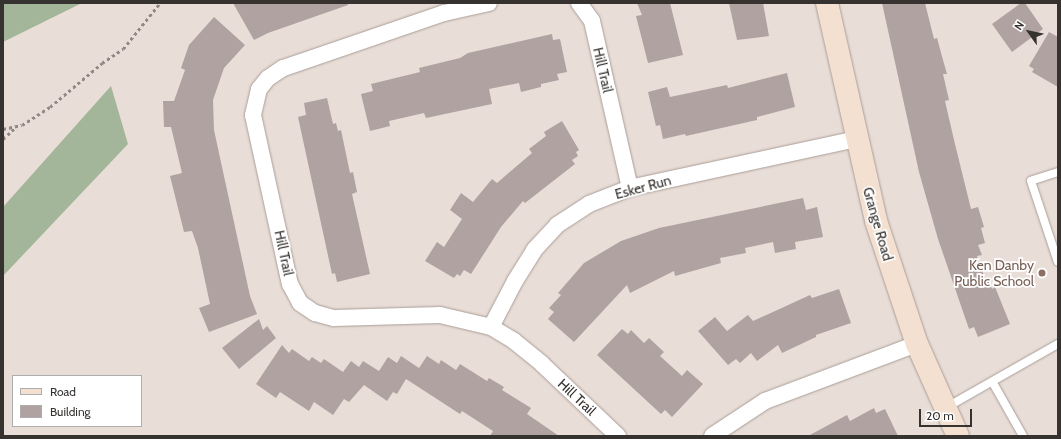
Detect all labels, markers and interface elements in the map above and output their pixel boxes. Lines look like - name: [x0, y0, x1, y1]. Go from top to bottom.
- north arrow: [1009, 12, 1049, 52]
- text: N: [1011, 18, 1027, 33]
- street label: Hill Trail: [590, 46, 616, 94]
- street label: Esker Run: [613, 171, 673, 203]
- street label: Grange Road: [859, 185, 897, 263]
- street label: Hill Trail: [271, 229, 297, 277]
- place label: Ken Danby Public School: [954, 257, 1034, 290]
- marker: Ken Danby Public School: [1037, 268, 1047, 278]
- legend: [12, 375, 142, 427]
- street label: Hill Trail: [554, 375, 600, 419]
- text: Road: [50, 384, 76, 399]
- scale bar: [921, 401, 974, 427]
- text: Building: [50, 404, 91, 419]
- text: 20 m: [926, 408, 954, 423]

